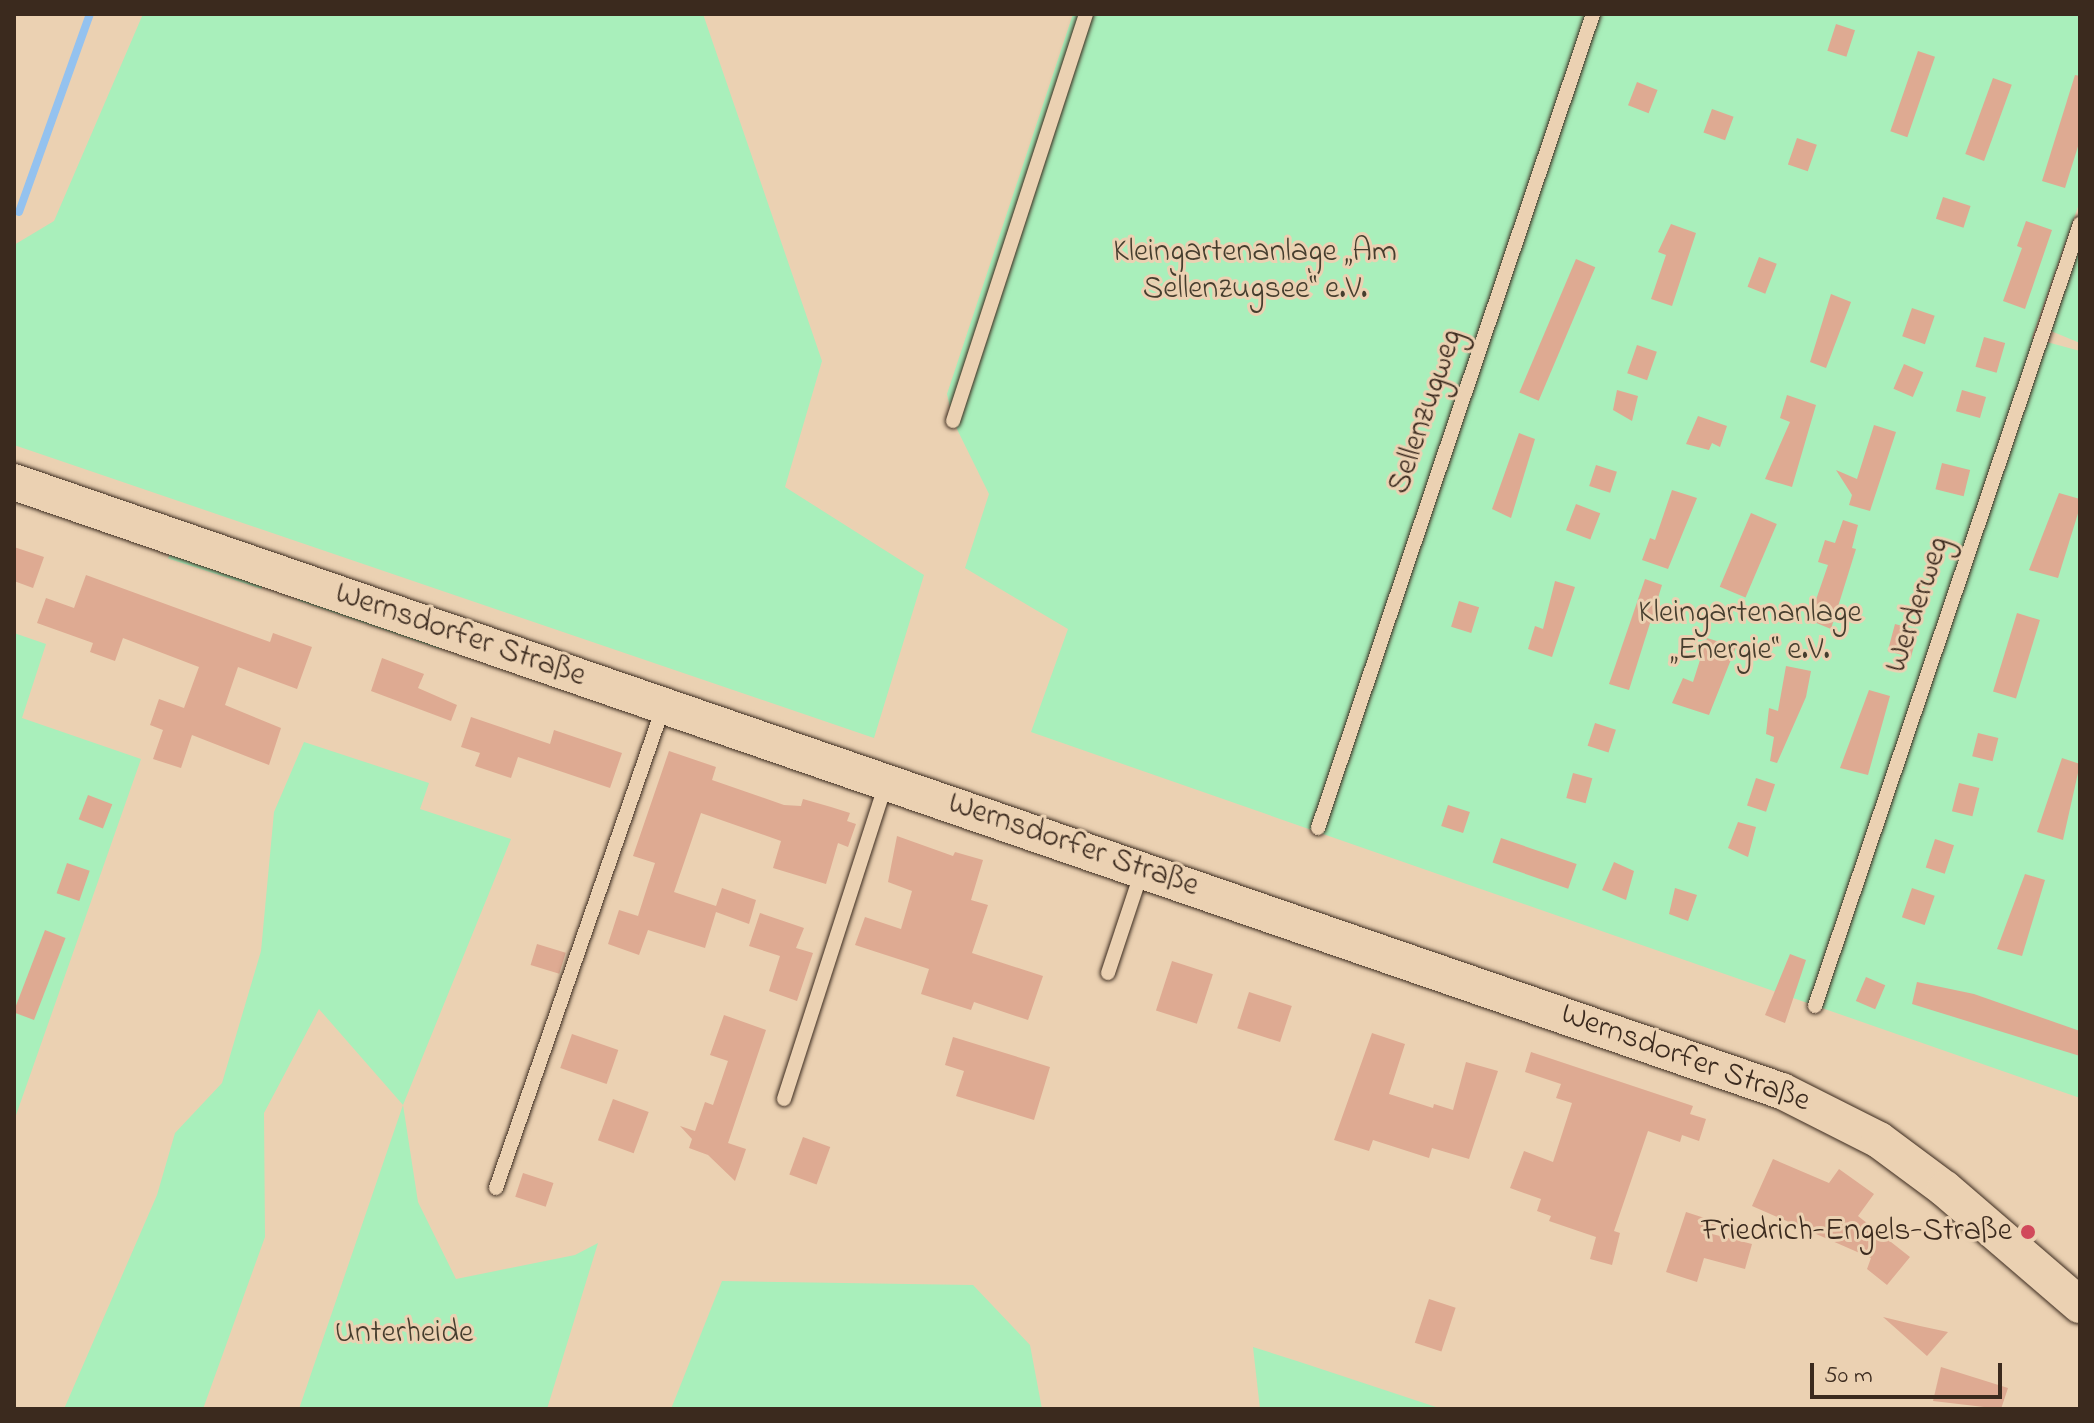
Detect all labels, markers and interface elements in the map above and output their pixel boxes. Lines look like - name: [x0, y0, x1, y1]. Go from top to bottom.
- park label: Kleingartenanlage „Am Sellenzugsee“ e.V.: [1113, 235, 1397, 310]
- street label: Sellenzugweg: [1381, 325, 1473, 499]
- street label: Werderweg: [1878, 532, 1960, 678]
- street label: Wernsdorfer Straße: [330, 575, 590, 697]
- park label: Kleingartenanlage „Energie“ e.V.: [1638, 596, 1862, 671]
- street label: Wernsdorfer Straße: [943, 785, 1203, 907]
- street label: Wernsdorfer Straße: [1555, 996, 1815, 1122]
- place label: Friedrich-Engels-Straße: [1702, 1213, 2012, 1251]
- marker: Friedrich-Engels-Straße: [2019, 1223, 2037, 1241]
- park label: Unterheide: [335, 1315, 473, 1353]
- scale bar: [1814, 1347, 2006, 1397]
- text: 50 m: [1824, 1359, 1873, 1394]

